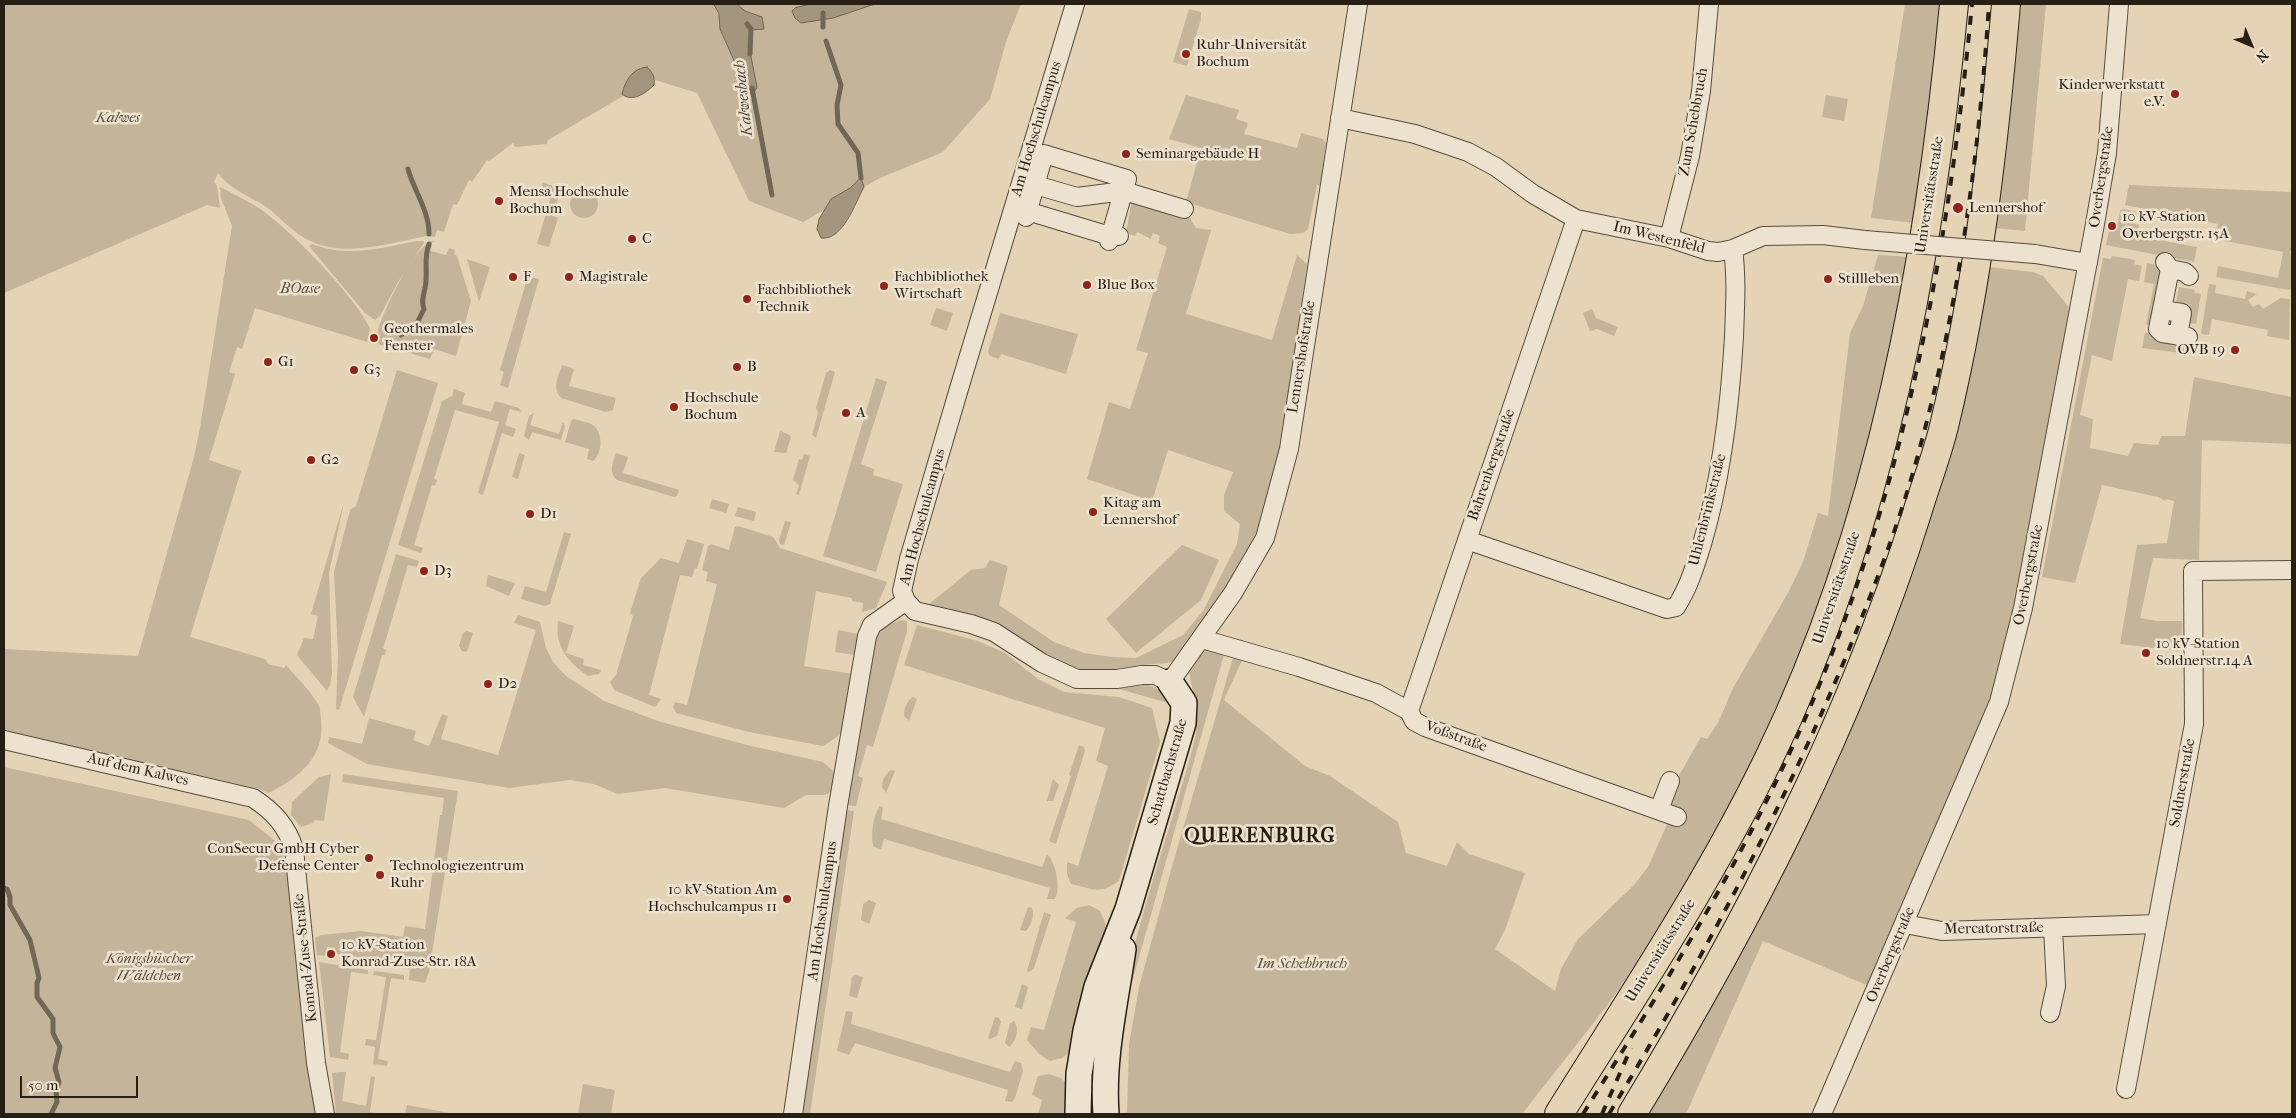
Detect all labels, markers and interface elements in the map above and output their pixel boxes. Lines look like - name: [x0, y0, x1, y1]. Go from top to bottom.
- north arrow: [2226, 20, 2276, 70]
- place label: Ruhr-Universität Bochum: [1196, 36, 1307, 71]
- text: N: [2252, 46, 2272, 66]
- marker: Ruhr-Universität Bochum: [1180, 48, 1192, 60]
- water label: Kalwesbach: [730, 59, 758, 137]
- street label: Am Hochschulcampus: [1008, 59, 1066, 199]
- street label: Zum Schebbruch: [1676, 66, 1712, 178]
- place label: Kinderwerkstatt e.V.: [2058, 76, 2165, 111]
- marker: Kinderwerkstatt e.V.: [2169, 88, 2181, 100]
- park label: Kalwes: [96, 109, 140, 127]
- street label: Overbergstraße: [2086, 125, 2118, 229]
- street label: Universitätsstraße: [1912, 135, 1948, 255]
- place label: Seminargebäude H: [1136, 145, 1259, 163]
- marker: Seminargebäude H: [1120, 148, 1132, 160]
- place label: Mensa Hochschule Bochum: [509, 183, 629, 218]
- marker: Mensa Hochschule Bochum: [493, 195, 505, 207]
- place label: Lennershof: [1969, 199, 2043, 217]
- marker: Lennershof: [1951, 201, 1965, 215]
- place label: 10 kV-Station Overbergstr. 15A: [2122, 208, 2229, 243]
- street label: Im Westenfeld: [1611, 218, 1707, 258]
- marker: 10 kV-Station Overbergstr. 15A: [2106, 220, 2118, 232]
- place label: C: [642, 230, 652, 248]
- marker: C: [626, 233, 638, 245]
- place label: F: [523, 268, 531, 286]
- place label: Magistrale: [579, 268, 648, 286]
- place label: Fachbibliothek Wirtschaft: [894, 268, 988, 303]
- place label: Stillleben: [1838, 270, 1899, 288]
- marker: F: [507, 271, 519, 283]
- marker: Magistrale: [563, 271, 575, 283]
- marker: Stillleben: [1822, 273, 1834, 285]
- place label: Blue Box: [1097, 276, 1155, 294]
- marker: Blue Box: [1081, 279, 1093, 291]
- park label: BOase: [280, 280, 320, 298]
- marker: Fachbibliothek Wirtschaft: [878, 280, 890, 292]
- place label: Fachbibliothek Technik: [757, 281, 851, 316]
- marker: Fachbibliothek Technik: [741, 293, 753, 305]
- street label: Lennershofstraße: [1284, 299, 1320, 415]
- place label: Geothermales Fenster: [384, 320, 473, 355]
- marker: Geothermales Fenster: [368, 332, 380, 344]
- place label: OVB 19: [2178, 341, 2225, 359]
- marker: OVB 19: [2229, 344, 2241, 356]
- place label: G1: [278, 353, 294, 371]
- marker: G1: [262, 356, 274, 368]
- place label: B: [747, 358, 757, 376]
- place label: G3: [364, 361, 381, 379]
- marker: B: [731, 361, 743, 373]
- marker: G3: [348, 364, 360, 376]
- place label: Hochschule Bochum: [684, 389, 759, 424]
- marker: Hochschule Bochum: [668, 401, 680, 413]
- place label: A: [856, 404, 866, 422]
- marker: A: [840, 407, 852, 419]
- street label: Bahrenbergstraße: [1464, 407, 1520, 523]
- street label: Am Hochschulcampus: [896, 447, 950, 587]
- place label: G2: [321, 451, 339, 469]
- street label: Uhlenbrinkstraße: [1685, 452, 1731, 568]
- marker: G2: [305, 454, 317, 466]
- place label: Kitag am Lennershof: [1103, 494, 1177, 529]
- place label: D1: [540, 505, 557, 523]
- marker: Kitag am Lennershof: [1087, 506, 1099, 518]
- marker: D1: [524, 508, 536, 520]
- street label: Overbergstraße: [2010, 523, 2048, 627]
- street label: Universitätsstraße: [1809, 529, 1865, 647]
- place label: D3: [434, 562, 452, 580]
- marker: D3: [418, 565, 430, 577]
- place label: 10 kV-Station Soldnerstr.14 A: [2156, 635, 2253, 670]
- marker: 10 kV-Station Soldnerstr.14 A: [2140, 647, 2152, 659]
- place label: D2: [498, 675, 517, 693]
- marker: D2: [482, 678, 494, 690]
- street label: Schattbachstraße: [1144, 717, 1192, 827]
- street label: Voßstraße: [1423, 718, 1489, 756]
- street label: Soldnerstraße: [2166, 737, 2200, 829]
- street label: Auf dem Kalwes: [86, 750, 190, 790]
- district label: QUERENBURG: [1183, 825, 1337, 849]
- place label: ConSecur GmbH Cyber Defense Center: [207, 840, 359, 875]
- street label: Am Hochschulcampus: [804, 840, 842, 982]
- marker: ConSecur GmbH Cyber Defense Center: [363, 852, 375, 864]
- place label: Technologiezentrum Ruhr: [390, 857, 524, 892]
- marker: Technologiezentrum Ruhr: [374, 869, 386, 881]
- place label: 10 kV-Station Am Hochschulcampus 11: [648, 881, 777, 916]
- street label: Konrad-Zuse-Straße: [290, 893, 322, 1023]
- marker: 10 kV-Station Am Hochschulcampus 11: [781, 893, 793, 905]
- street label: Universitätsstraße: [1622, 896, 1700, 1006]
- street label: Overbergstraße: [1863, 904, 1919, 1006]
- street label: Mercatorstraße: [1944, 919, 2044, 939]
- place label: 10 kV-Station Konrad-Zuse-Str. 18A: [341, 936, 476, 971]
- marker: 10 kV-Station Konrad-Zuse-Str. 18A: [325, 948, 337, 960]
- park label: Königsbüscher Wäldchen: [106, 950, 192, 985]
- park label: Im Schebbruch: [1257, 955, 1347, 973]
- scale bar: [22, 1066, 140, 1098]
- text: 50 m: [28, 1076, 58, 1094]

